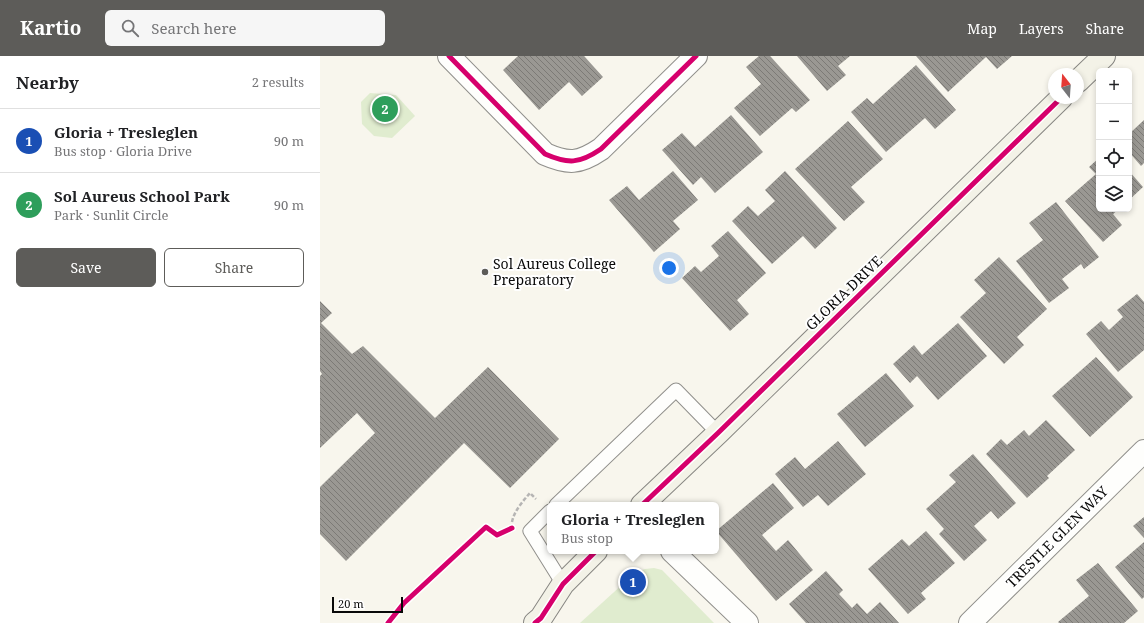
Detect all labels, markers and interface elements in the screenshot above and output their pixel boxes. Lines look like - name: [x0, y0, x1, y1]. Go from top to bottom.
- search box: [105, 10, 385, 46]
- text: Kartio: [20, 15, 81, 41]
- icon: search: [119, 17, 141, 39]
- text: Search here: [151, 18, 236, 38]
- text: Map: [967, 19, 997, 38]
- text: Layers: [1019, 19, 1064, 38]
- text: Share: [1086, 19, 1124, 38]
- north arrow: [1048, 68, 1084, 104]
- map controls: [1096, 68, 1132, 212]
- button: +: [1096, 68, 1132, 104]
- text: Nearby: [16, 71, 79, 94]
- text: 2 results: [252, 73, 304, 91]
- pin: 2: [372, 94, 398, 124]
- button: −: [1096, 104, 1132, 140]
- text: Gloria + Tresleglen: [54, 122, 198, 142]
- text: 1: [25, 132, 33, 150]
- text: 90 m: [274, 132, 304, 150]
- button: locate: [1096, 140, 1132, 176]
- text: Bus stop · Gloria Drive: [54, 142, 192, 160]
- button: layers: [1096, 176, 1132, 212]
- text: Sol Aureus School Park: [54, 186, 230, 206]
- text: 2: [25, 196, 33, 214]
- text: 90 m: [274, 196, 304, 214]
- text: Park · Sunlit Circle: [54, 206, 168, 224]
- button: Save: [16, 248, 156, 287]
- button: Share: [164, 248, 304, 287]
- street label: GLORIA DRIVE: [801, 251, 886, 334]
- place label: Sol Aureus College Preparatory: [493, 254, 616, 289]
- your location: [659, 258, 679, 278]
- marker: Sol Aureus College Preparatory: [480, 267, 490, 277]
- street label: TRESTLE GLEN WAY: [1002, 481, 1112, 592]
- popup: [547, 502, 719, 554]
- text: Gloria + Tresleglen: [561, 509, 705, 529]
- text: Bus stop: [561, 529, 613, 547]
- pin: 1: [620, 567, 646, 597]
- scale bar: [332, 595, 403, 614]
- text: 20 m: [338, 596, 364, 611]

